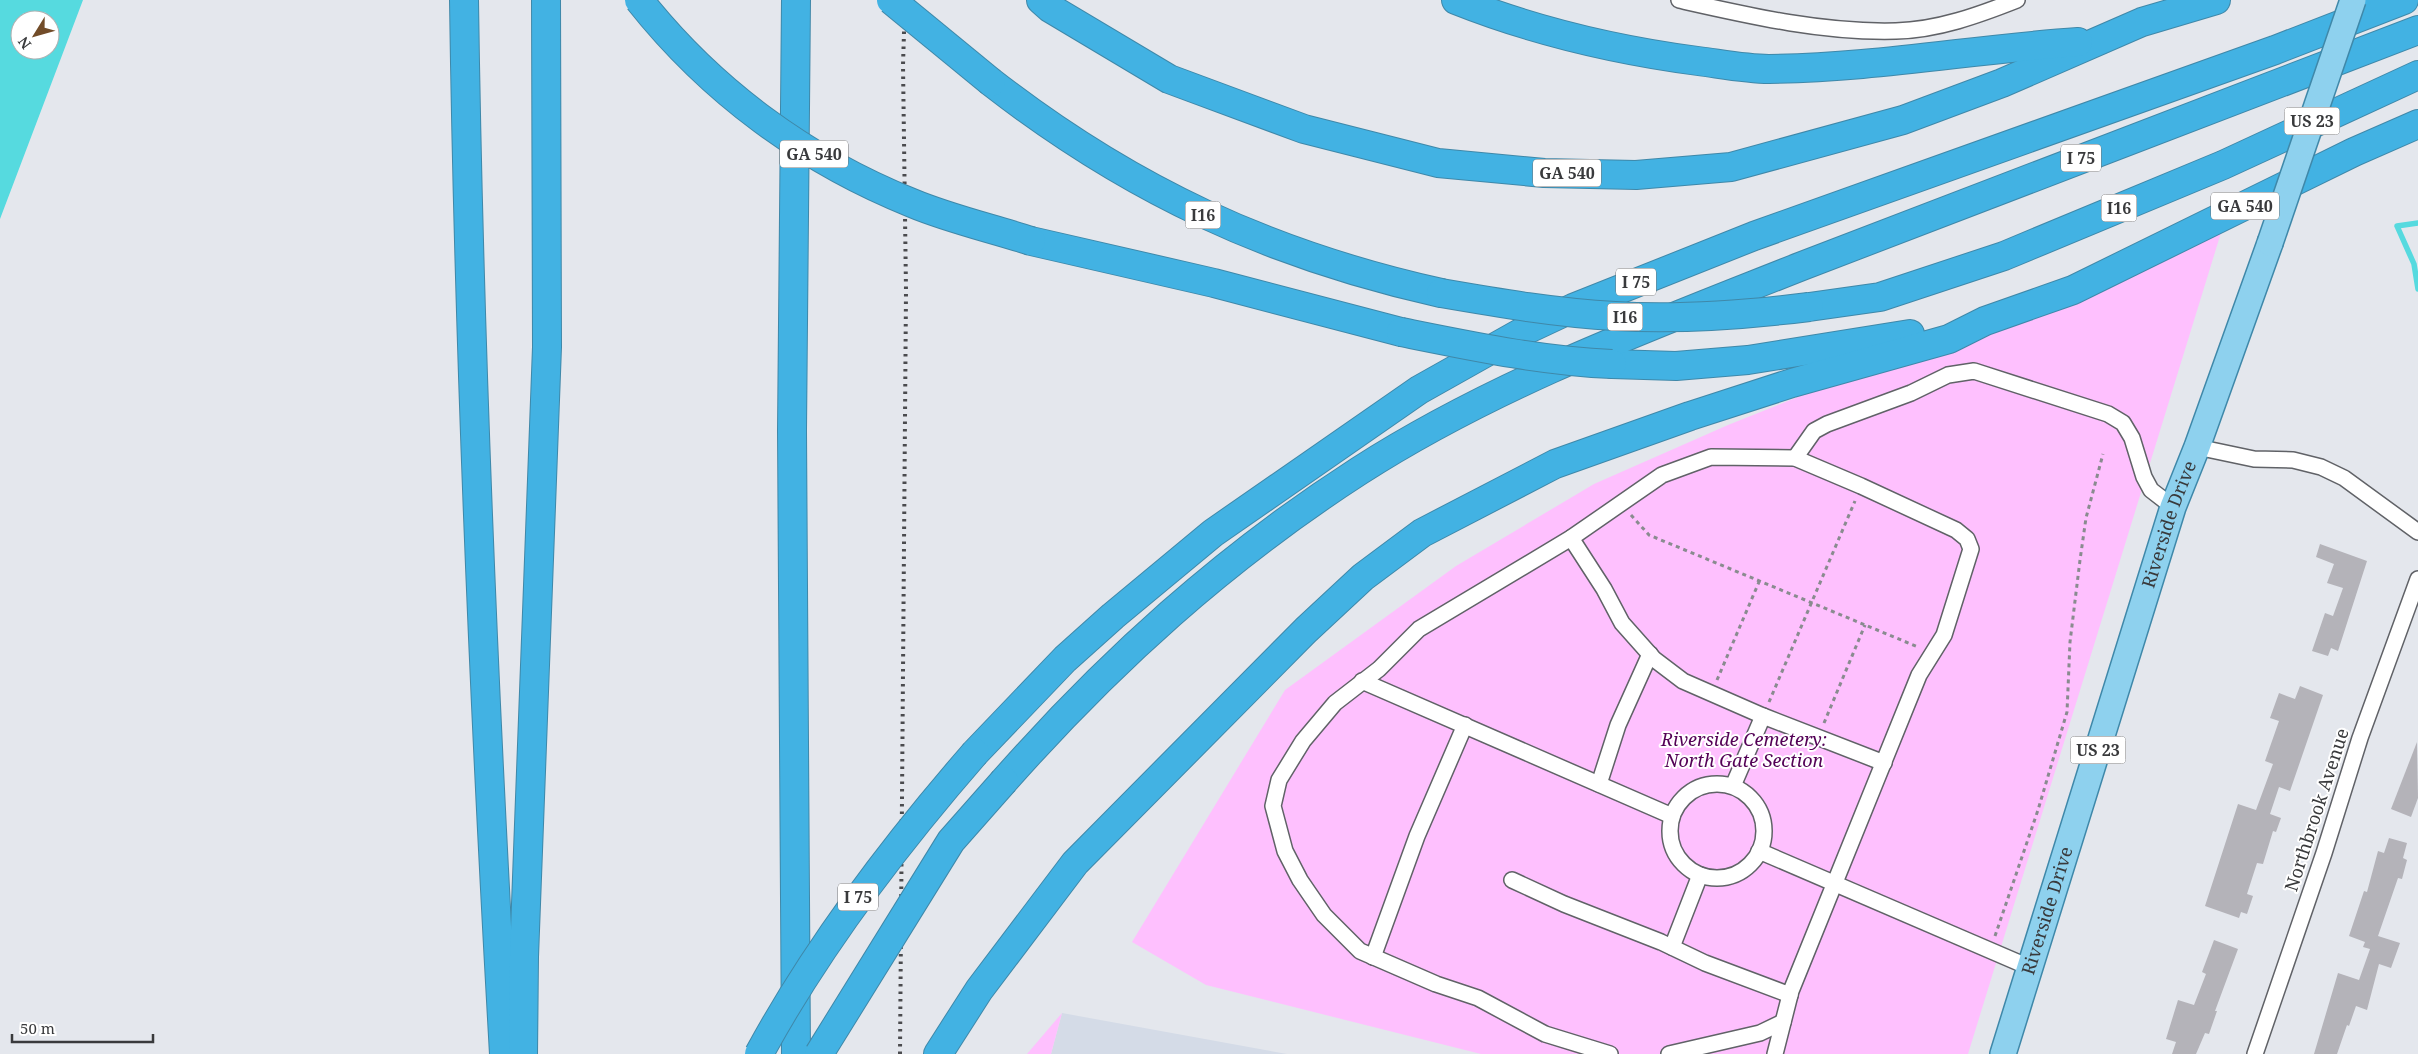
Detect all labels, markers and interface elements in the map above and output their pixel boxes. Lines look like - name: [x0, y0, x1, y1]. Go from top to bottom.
- north arrow: [10, 10, 60, 60]
- text: N: [13, 33, 35, 53]
- road number: US 23: [2284, 108, 2340, 134]
- road number: GA 540: [780, 140, 848, 168]
- road number: I 75: [2061, 144, 2101, 172]
- road number: GA 540: [1533, 160, 1601, 187]
- road number: GA 540: [2211, 192, 2279, 220]
- road number: I16: [2102, 194, 2136, 222]
- road number: I16: [1186, 202, 1220, 228]
- road number: I 75: [1616, 268, 1656, 296]
- road number: I16: [1608, 304, 1642, 330]
- street label: Riverside Drive: [2136, 457, 2201, 591]
- street label: Northbrook Avenue: [2278, 725, 2354, 894]
- park label: Riverside Cemetery: North Gate Section: [1660, 727, 1827, 772]
- road number: US 23: [2070, 736, 2126, 764]
- street label: Riverside Drive: [2015, 843, 2078, 977]
- road number: I 75: [838, 884, 878, 910]
- scale bar: [12, 1012, 154, 1044]
- text: 50 m: [20, 1018, 55, 1038]

